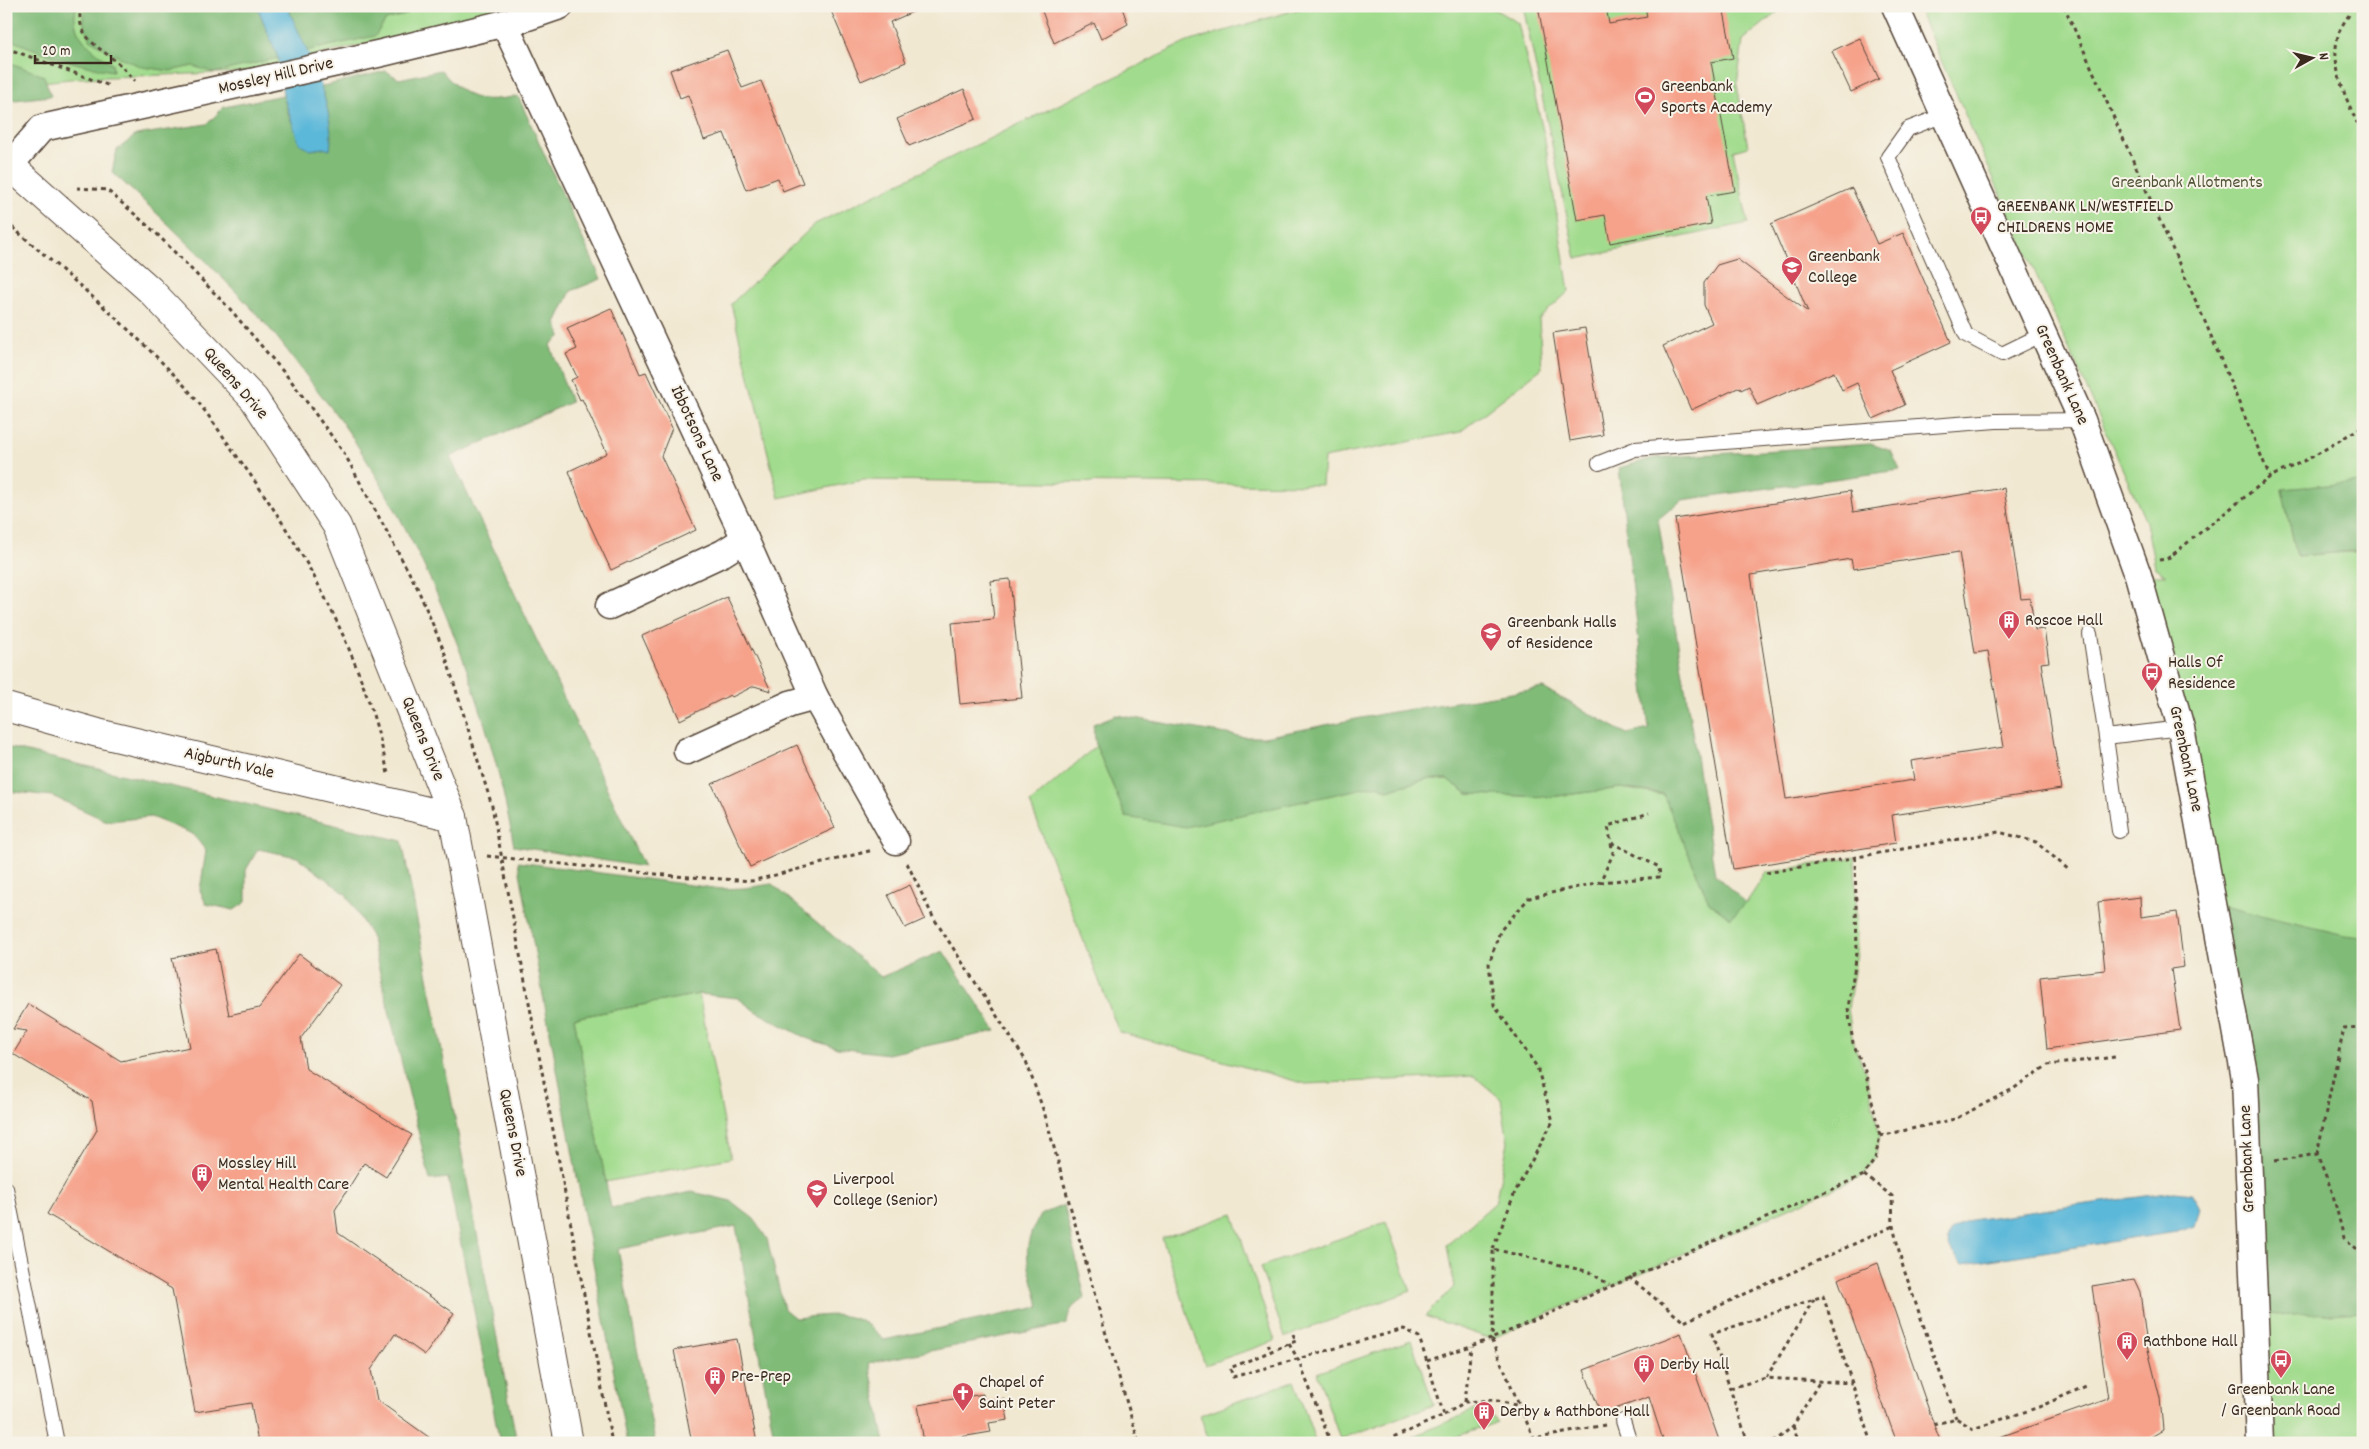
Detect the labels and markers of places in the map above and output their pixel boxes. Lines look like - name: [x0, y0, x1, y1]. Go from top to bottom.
- place label: Greenbank Sports Academy: [1661, 75, 1772, 121]
- sports icon: Greenbank Sports Academy: [1633, 85, 1657, 116]
- place label: GREENBANK LN/WESTFIELD CHILDRENS HOME: [1997, 195, 2173, 241]
- bus stop icon: GREENBANK LN/WESTFIELD CHILDRENS HOME: [1969, 205, 1993, 236]
- place label: Greenbank College: [1808, 245, 1880, 291]
- school or university icon: Greenbank College: [1780, 255, 1804, 286]
- building icon: Roscoe Hall: [1997, 609, 2021, 640]
- place label: Roscoe Hall: [2025, 609, 2104, 634]
- place label: Greenbank Halls of Residence: [1507, 611, 1617, 657]
- school or university icon: Greenbank Halls of Residence: [1479, 621, 1503, 652]
- place label: Halls Of Residence: [2168, 651, 2235, 697]
- bus stop icon: Halls Of Residence: [2140, 661, 2164, 692]
- place label: Mossley Hill Mental Health Care: [218, 1152, 349, 1198]
- building icon: Mossley Hill Mental Health Care: [190, 1162, 214, 1193]
- place label: Liverpool College (Senior): [833, 1168, 937, 1214]
- school or university icon: Liverpool College (Senior): [805, 1178, 829, 1209]
- building icon: Rathbone Hall: [2115, 1330, 2139, 1361]
- place label: Rathbone Hall: [2143, 1330, 2238, 1355]
- bus stop icon: Greenbank Lane / Greenbank Road: [2269, 1348, 2293, 1379]
- building icon: Derby Hall: [1632, 1353, 1656, 1384]
- place label: Derby Hall: [1660, 1353, 1730, 1378]
- building icon: Pre-Prep: [703, 1365, 727, 1396]
- place label: Pre-Prep: [731, 1365, 791, 1390]
- place label: Chapel of Saint Peter: [979, 1371, 1055, 1417]
- place label: Greenbank Lane / Greenbank Road: [2222, 1378, 2340, 1424]
- church icon: Chapel of Saint Peter: [951, 1381, 975, 1412]
- building icon: Derby & Rathbone Hall: [1472, 1400, 1496, 1431]
- place label: Derby & Rathbone Hall: [1500, 1400, 1650, 1425]

